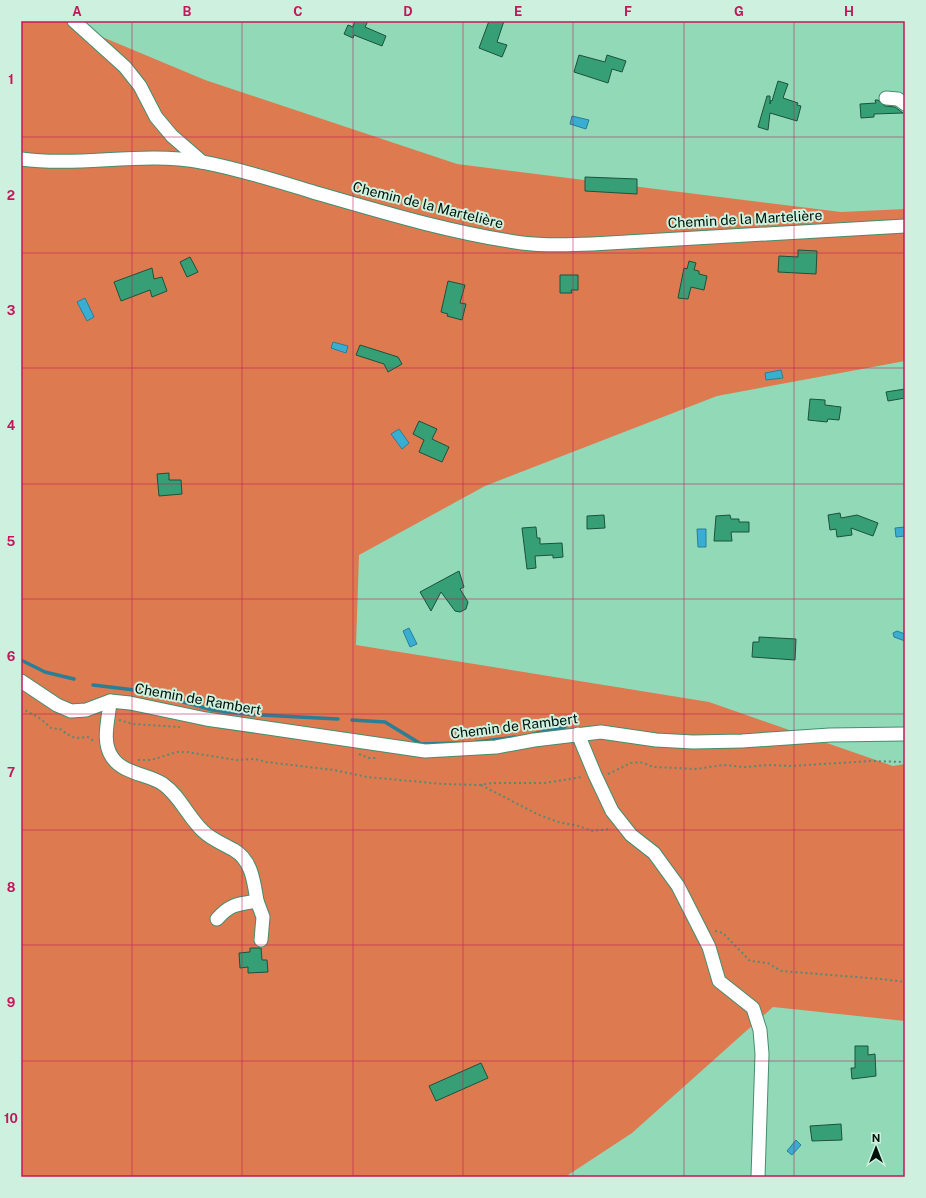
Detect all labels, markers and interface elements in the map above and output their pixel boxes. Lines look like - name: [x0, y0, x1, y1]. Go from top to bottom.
- text: A: [72, 4, 82, 19]
- text: B: [183, 4, 192, 19]
- text: C: [293, 4, 303, 19]
- text: D: [403, 4, 413, 19]
- text: E: [514, 4, 522, 19]
- text: F: [624, 4, 632, 19]
- text: G: [734, 4, 744, 19]
- text: H: [844, 4, 854, 19]
- text: 1: [8, 72, 14, 87]
- street label: Chemin de la Martelière: [351, 178, 505, 232]
- text: 2: [7, 188, 15, 203]
- street label: Chemin de la Martelière: [667, 207, 823, 231]
- text: 3: [7, 303, 16, 318]
- text: 4: [7, 418, 16, 433]
- text: 5: [7, 534, 16, 549]
- text: 6: [7, 649, 16, 664]
- street label: Chemin de Rambert: [133, 680, 263, 718]
- street label: Chemin de Rambert: [449, 710, 579, 742]
- text: 7: [7, 765, 15, 780]
- text: 8: [7, 880, 16, 895]
- text: 9: [7, 995, 15, 1010]
- text: 10: [4, 1111, 18, 1126]
- north arrow: [856, 1128, 896, 1168]
- text: N: [872, 1132, 880, 1144]

